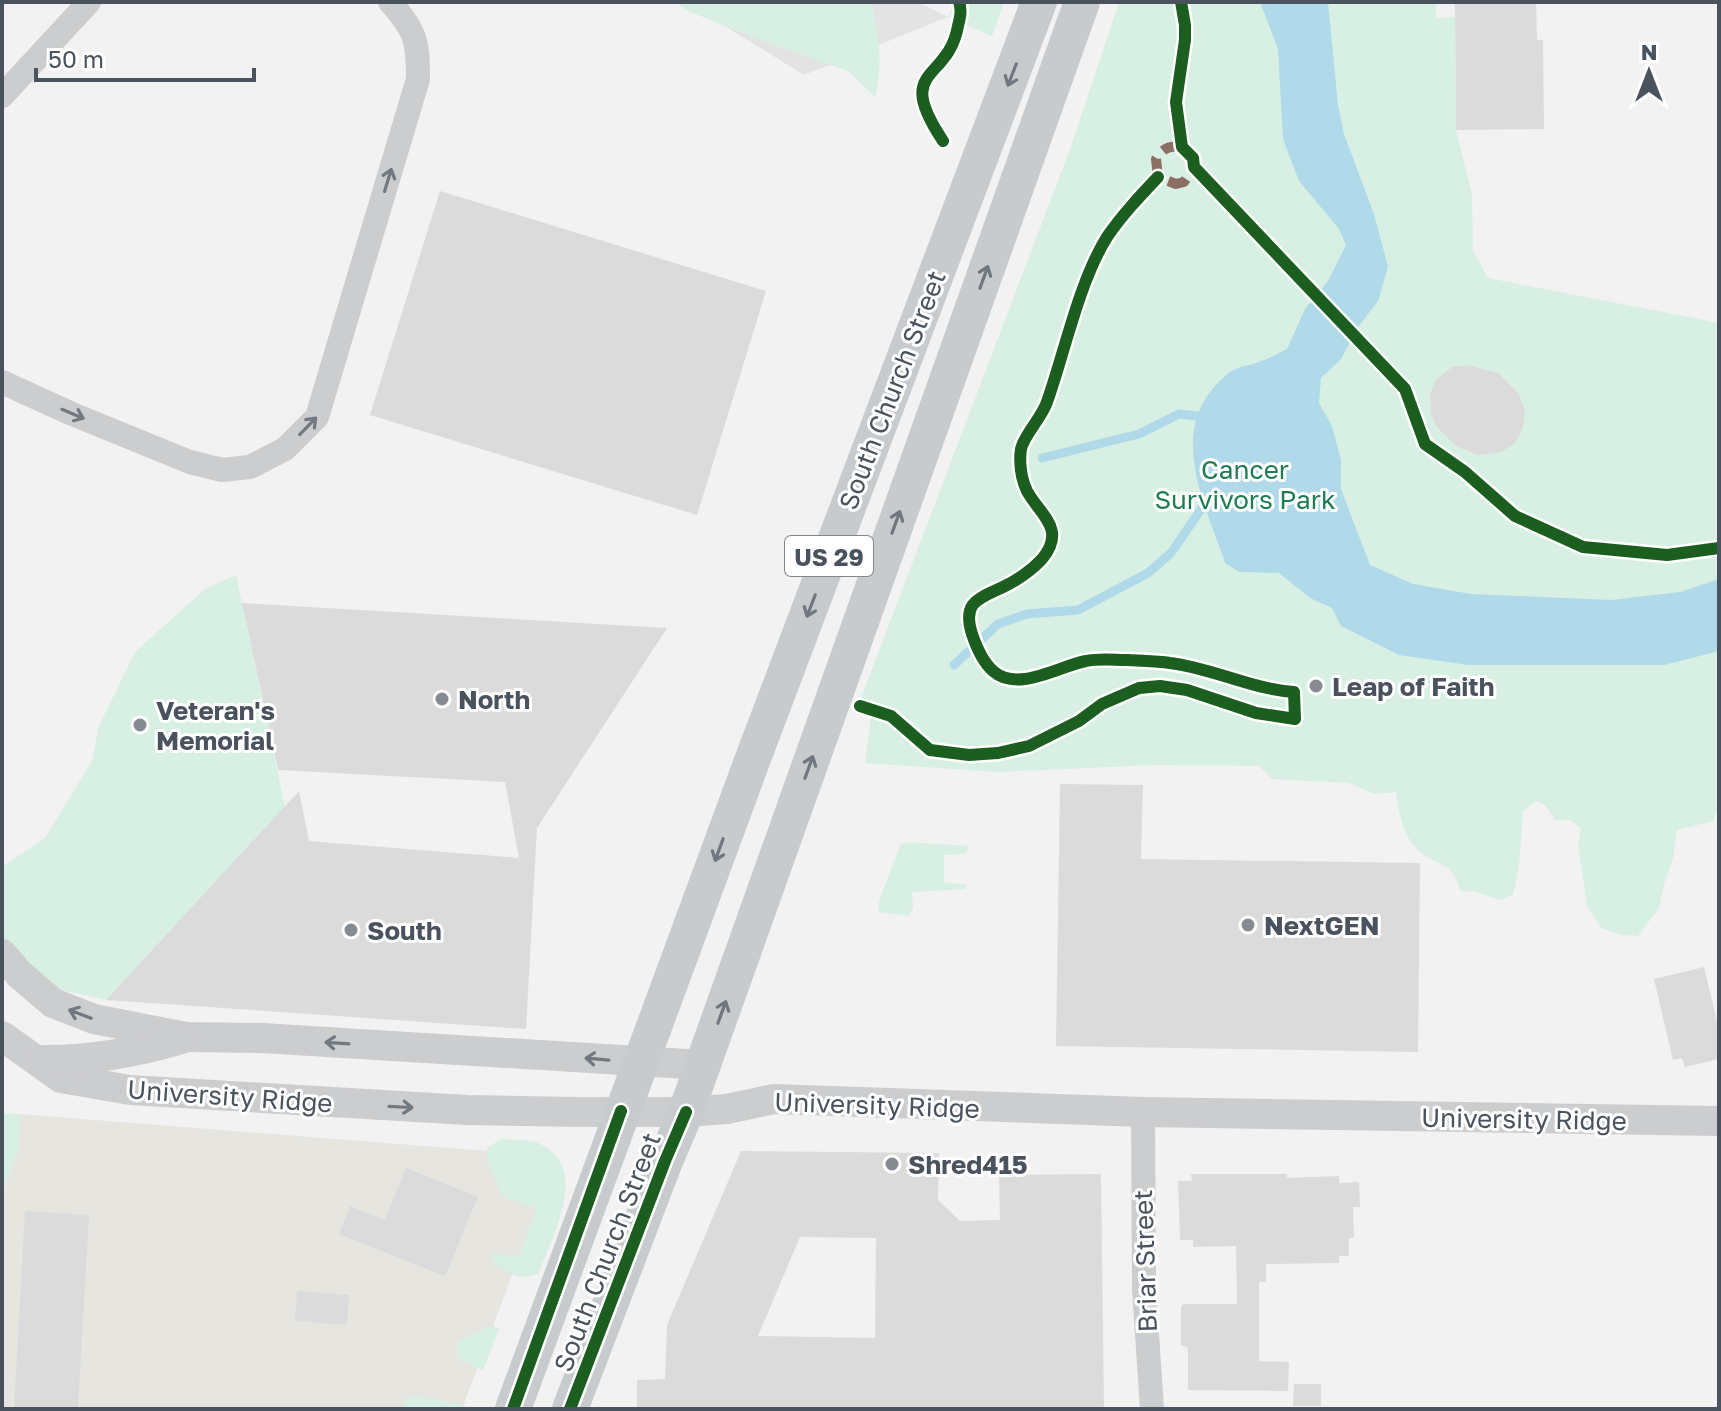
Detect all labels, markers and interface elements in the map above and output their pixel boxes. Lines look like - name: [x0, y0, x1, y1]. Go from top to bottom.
- scale bar: [36, 32, 254, 82]
- north arrow: [1609, 32, 1689, 112]
- text: N: [1641, 38, 1657, 65]
- text: 50 m: [48, 44, 104, 73]
- one-way arrow: [1004, 62, 1018, 87]
- one-way arrow: [382, 167, 397, 192]
- street label: South Church Street: [832, 266, 952, 514]
- one-way arrow: [978, 266, 992, 290]
- one-way arrow: [60, 408, 85, 423]
- one-way arrow: [299, 416, 317, 436]
- park label: Cancer Survivors Park: [1154, 454, 1336, 515]
- one-way arrow: [890, 510, 905, 535]
- road number: US 29: [785, 536, 873, 576]
- one-way arrow: [803, 593, 817, 618]
- place label: Leap of Faith: [1332, 671, 1494, 702]
- marker: Leap of Faith: [1307, 677, 1325, 695]
- place label: North: [458, 684, 530, 715]
- marker: North: [433, 690, 451, 708]
- place label: Veteran's Memorial: [156, 695, 275, 756]
- marker: Veteran's Memorial: [131, 716, 149, 734]
- one-way arrow: [803, 755, 817, 780]
- one-way arrow: [711, 837, 725, 861]
- place label: NextGEN: [1264, 910, 1380, 941]
- place label: South: [367, 915, 442, 946]
- marker: NextGEN: [1239, 916, 1257, 934]
- marker: South: [342, 921, 360, 939]
- one-way arrow: [715, 1000, 730, 1025]
- one-way arrow: [68, 1006, 93, 1020]
- one-way arrow: [324, 1035, 351, 1050]
- one-way arrow: [584, 1051, 611, 1066]
- street label: University Ridge: [126, 1073, 334, 1119]
- street label: University Ridge: [774, 1086, 980, 1124]
- one-way arrow: [387, 1100, 414, 1115]
- street label: University Ridge: [1421, 1102, 1627, 1136]
- street label: South Church Street: [547, 1128, 667, 1376]
- place label: Shred415: [908, 1149, 1028, 1180]
- marker: Shred415: [883, 1155, 901, 1173]
- street label: Briar Street: [1127, 1189, 1163, 1333]

